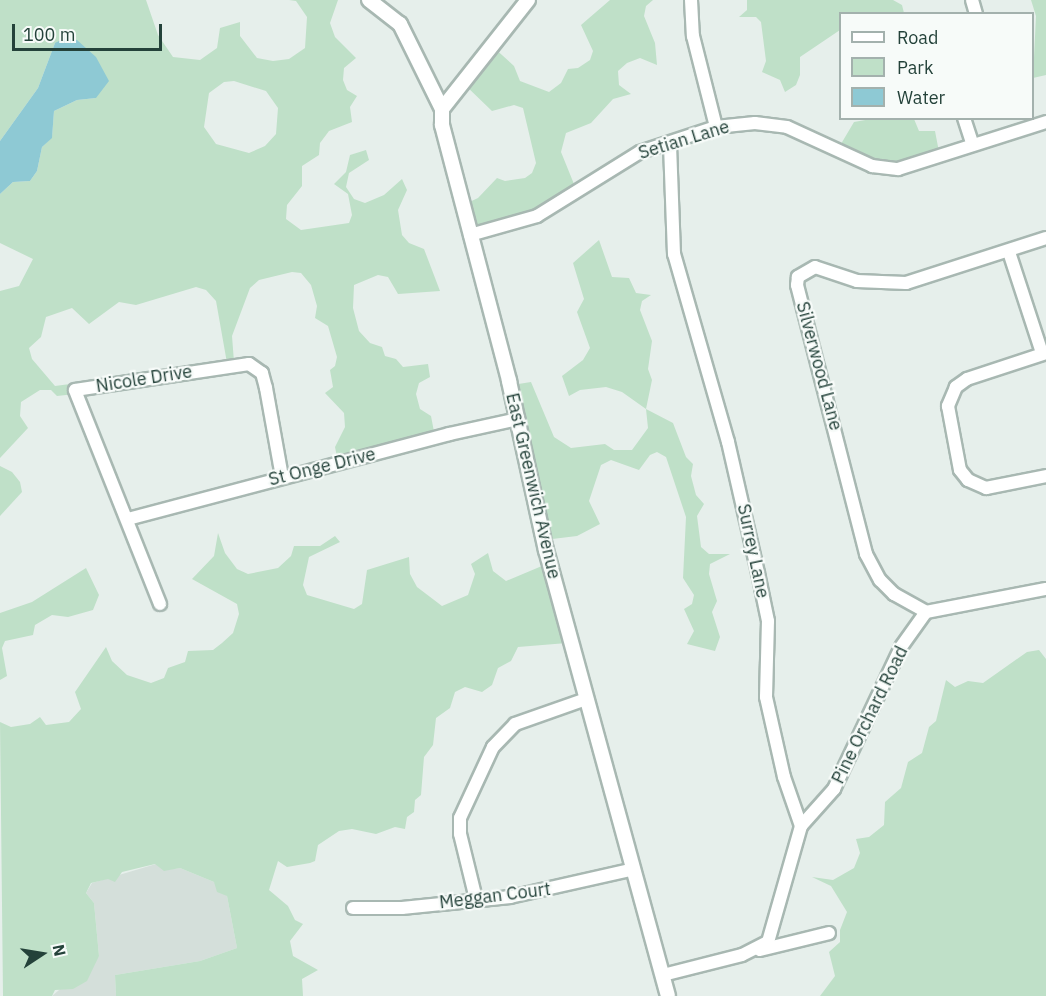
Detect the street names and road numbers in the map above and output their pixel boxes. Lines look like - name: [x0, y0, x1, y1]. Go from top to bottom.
- street label: Setian Lane: [636, 116, 732, 164]
- street label: Silverwood Lane: [791, 299, 847, 433]
- street label: Nicole Drive: [94, 361, 194, 397]
- street label: East Greenwich Avenue: [501, 391, 565, 581]
- street label: St Onge Drive: [266, 443, 378, 491]
- street label: Surrey Lane: [733, 502, 773, 600]
- street label: Pine Orchard Road: [827, 643, 913, 787]
- street label: Meggan Court: [438, 878, 552, 914]

